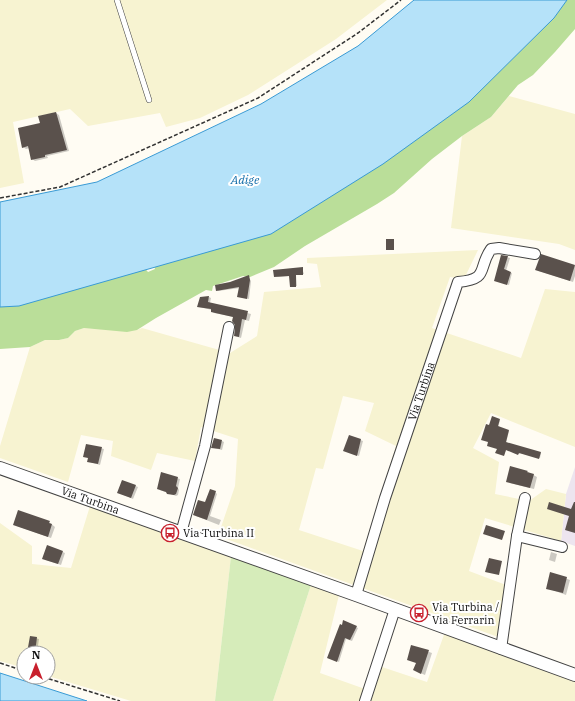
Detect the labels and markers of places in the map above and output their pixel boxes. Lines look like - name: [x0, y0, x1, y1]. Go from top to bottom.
- bus stop icon: Via Turbina II: [160, 523, 180, 543]
- place label: Via Turbina II: [183, 526, 254, 540]
- place label: Via Turbina / Via Ferrarin: [432, 600, 499, 627]
- bus stop icon: Via Turbina / Via Ferrarin: [409, 603, 429, 623]

